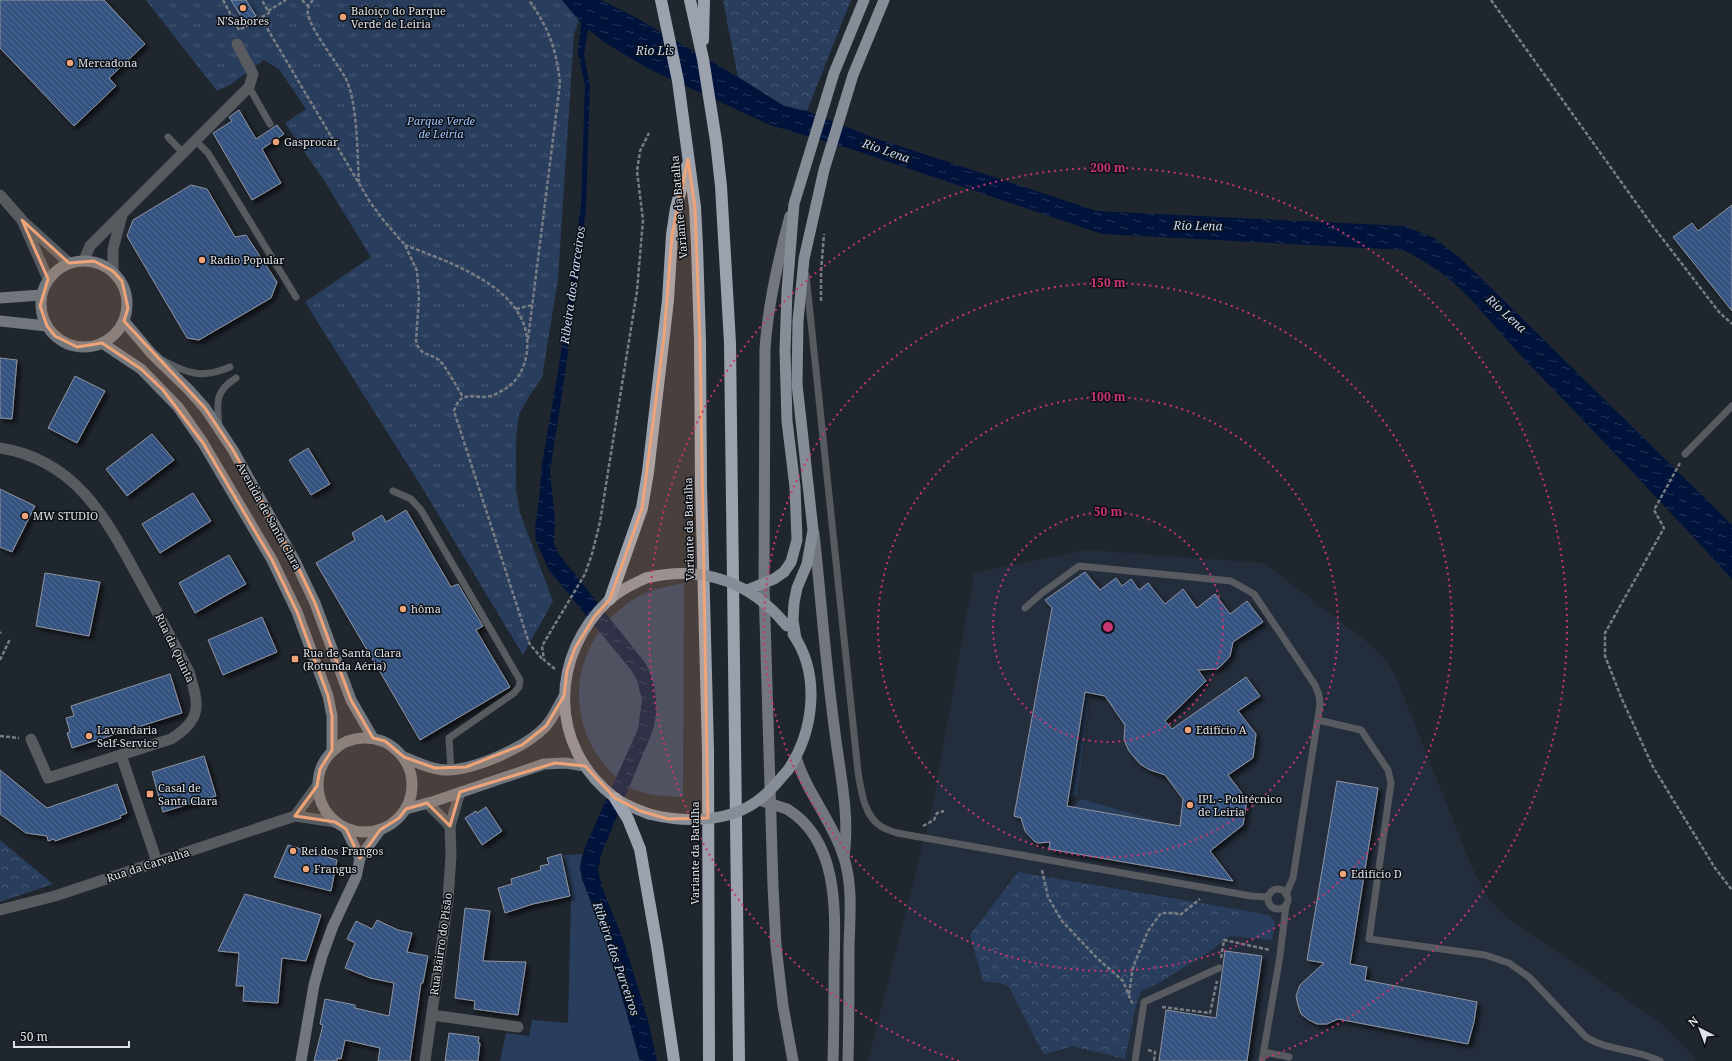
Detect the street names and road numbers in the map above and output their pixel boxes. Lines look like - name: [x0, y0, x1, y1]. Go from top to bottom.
- street label: Variante da Batalha: [667, 155, 690, 259]
- street label: Avenida de Santa Clara: [234, 459, 305, 572]
- street label: Variante da Batalha: [680, 477, 697, 581]
- street label: Rua da Quinta: [152, 611, 199, 685]
- street label: Variante da Batalha: [687, 801, 702, 905]
- street label: Rua da Carvalha: [104, 844, 191, 885]
- street label: Rua Bairro do Pisão: [426, 892, 455, 996]

